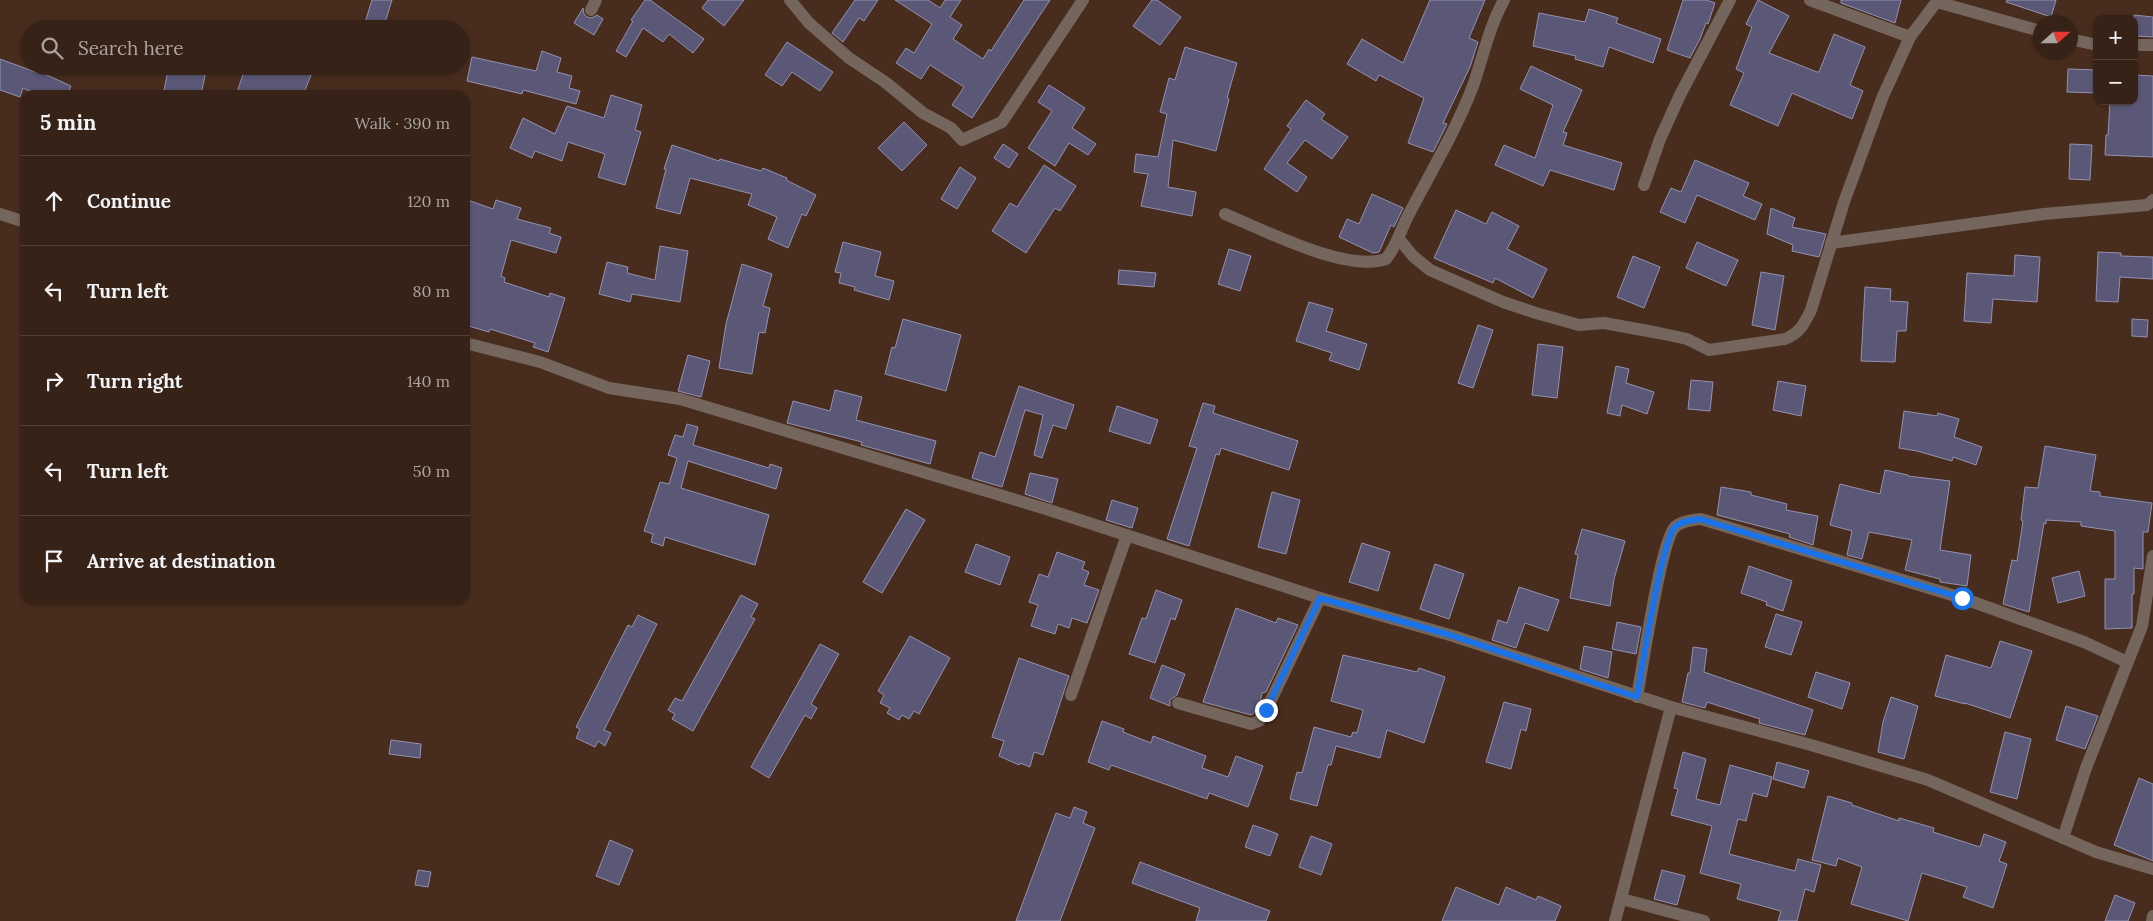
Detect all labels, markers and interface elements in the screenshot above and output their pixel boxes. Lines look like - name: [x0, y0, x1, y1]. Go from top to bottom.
- north arrow: [2033, 15, 2078, 60]
- map controls: [2093, 15, 2138, 105]
- button: +: [2093, 15, 2138, 60]
- search box: [20, 20, 470, 75]
- icon: search: [38, 34, 66, 62]
- text: Search here: [78, 36, 184, 60]
- button: −: [2093, 60, 2138, 105]
- text: 5 min: [40, 109, 96, 136]
- text: Walk · 390 m: [354, 113, 450, 133]
- icon: ahead: [40, 187, 68, 215]
- text: Continue: [87, 189, 171, 213]
- text: 120 m: [407, 191, 450, 211]
- icon: left: [40, 277, 68, 305]
- text: Turn left: [87, 279, 168, 303]
- text: 80 m: [413, 281, 450, 301]
- icon: right: [40, 367, 68, 395]
- text: Turn right: [87, 369, 183, 393]
- text: 140 m: [407, 371, 450, 391]
- icon: left: [40, 457, 68, 485]
- text: Turn left: [87, 459, 168, 483]
- text: 50 m: [413, 461, 450, 481]
- icon: arrive: [40, 547, 68, 575]
- text: Arrive at destination: [87, 549, 276, 573]
- route start: [1951, 587, 1974, 610]
- route end: [1255, 699, 1278, 722]

